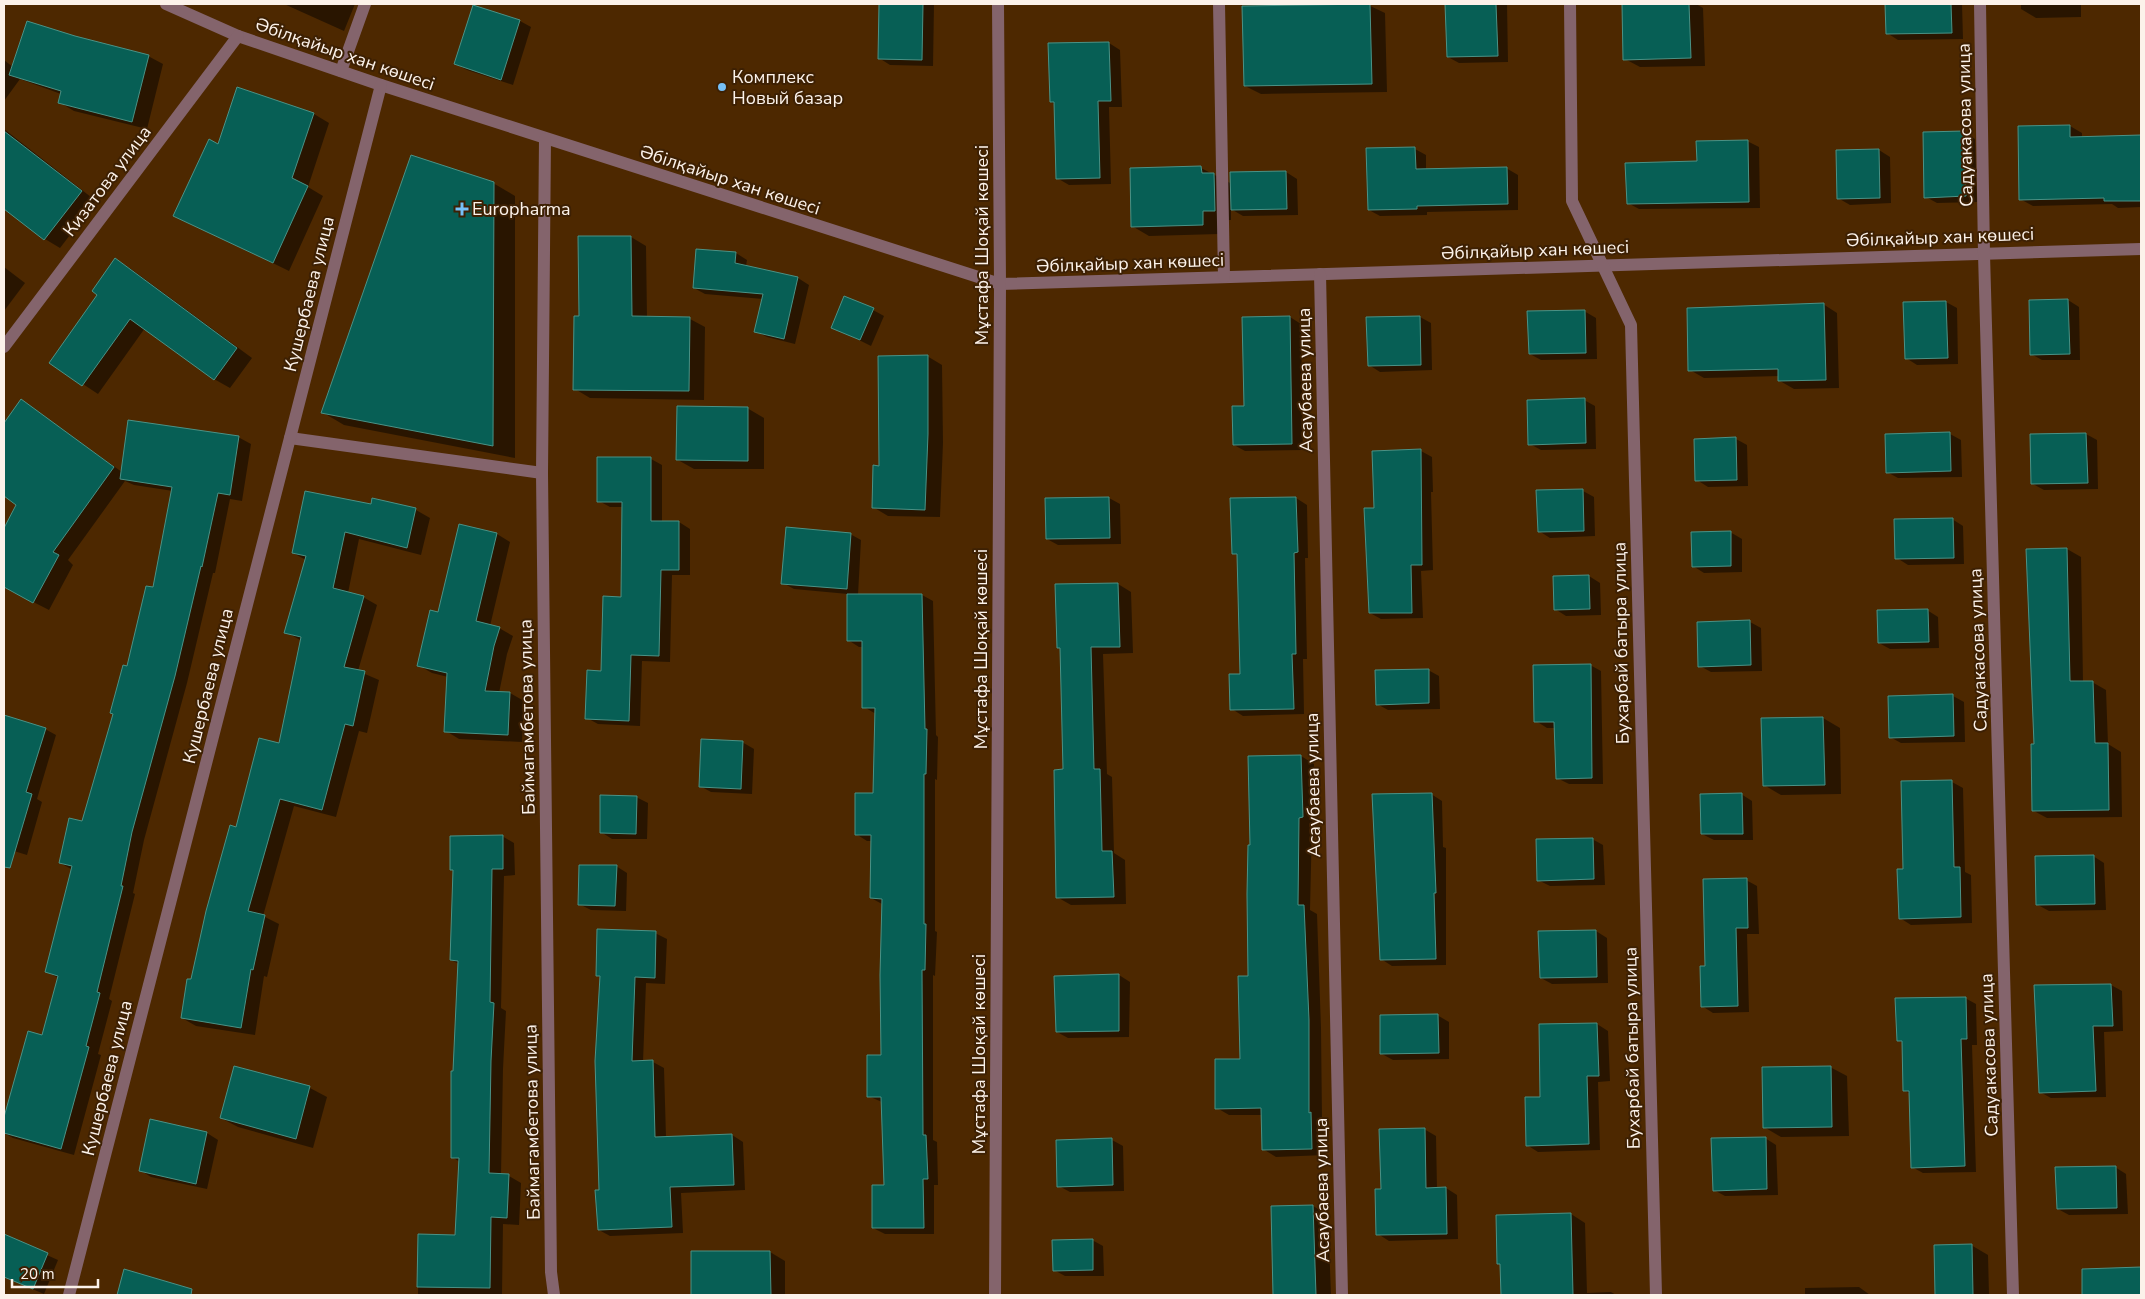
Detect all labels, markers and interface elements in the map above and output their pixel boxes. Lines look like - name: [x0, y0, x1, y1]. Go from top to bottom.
- street label: Әбілқайыр хан көшесі: [252, 12, 438, 96]
- street label: Садуакасова улица: [1952, 43, 1978, 207]
- place label: Комплекс Новый базар: [732, 65, 843, 110]
- marker: Комплекс Новый базар: [716, 81, 728, 93]
- street label: Кизатова улица: [57, 121, 157, 241]
- street label: Әбілқайыр хан көшесі: [637, 139, 823, 221]
- street label: Мұстафа Шоқай көшесі: [970, 145, 994, 345]
- place label: Europharma: [472, 197, 571, 221]
- marker: Europharma: [456, 203, 468, 215]
- street label: Кушербаева улица: [278, 214, 340, 374]
- street label: Әбілқайыр хан көшесі: [1845, 222, 2035, 252]
- street label: Әбілқайыр хан көшесі: [1440, 235, 1630, 265]
- street label: Әбілқайыр хан көшесі: [1035, 248, 1225, 278]
- street label: Асаубаева улица: [1292, 307, 1318, 453]
- street label: Бухарбай батыра улица: [1607, 542, 1635, 744]
- street label: Мұстафа Шоқай көшесі: [969, 549, 993, 749]
- street label: Садуакасова улица: [1963, 568, 1993, 732]
- street label: Кушербаева улица: [177, 606, 239, 766]
- street label: Баймагамбетова улица: [513, 619, 541, 815]
- street label: Асаубаева улица: [1300, 712, 1326, 858]
- street label: Бухарбай батыра улица: [1618, 947, 1646, 1149]
- street label: Мұстафа Шоқай көшесі: [967, 954, 991, 1154]
- street label: Садуакасова улица: [1974, 973, 2004, 1137]
- street label: Кушербаева улица: [76, 998, 138, 1158]
- street label: Баймагамбетова улица: [518, 1024, 546, 1220]
- street label: Асаубаева улица: [1309, 1117, 1335, 1263]
- scale bar: [12, 1256, 99, 1288]
- text: 20 m: [20, 1264, 55, 1284]

